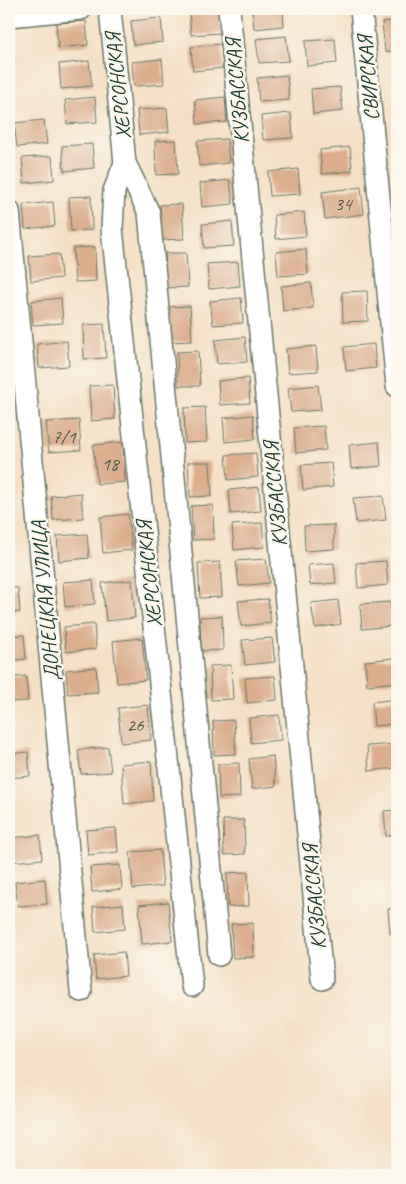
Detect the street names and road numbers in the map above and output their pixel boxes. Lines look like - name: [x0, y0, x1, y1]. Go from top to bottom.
- street label: ХЕРСОНСКАЯ: [99, 28, 137, 141]
- street label: СВИРСКАЯ: [351, 32, 385, 122]
- street label: КУЗБАССКАЯ: [219, 34, 255, 145]
- street label: КУЗБАССКАЯ: [257, 437, 293, 548]
- street label: ХЕРСОНСКАЯ: [130, 516, 168, 629]
- street label: ДОНЕЦКАЯ УЛИЦА: [25, 519, 65, 682]
- street label: КУЗБАССКАЯ: [296, 840, 332, 951]

